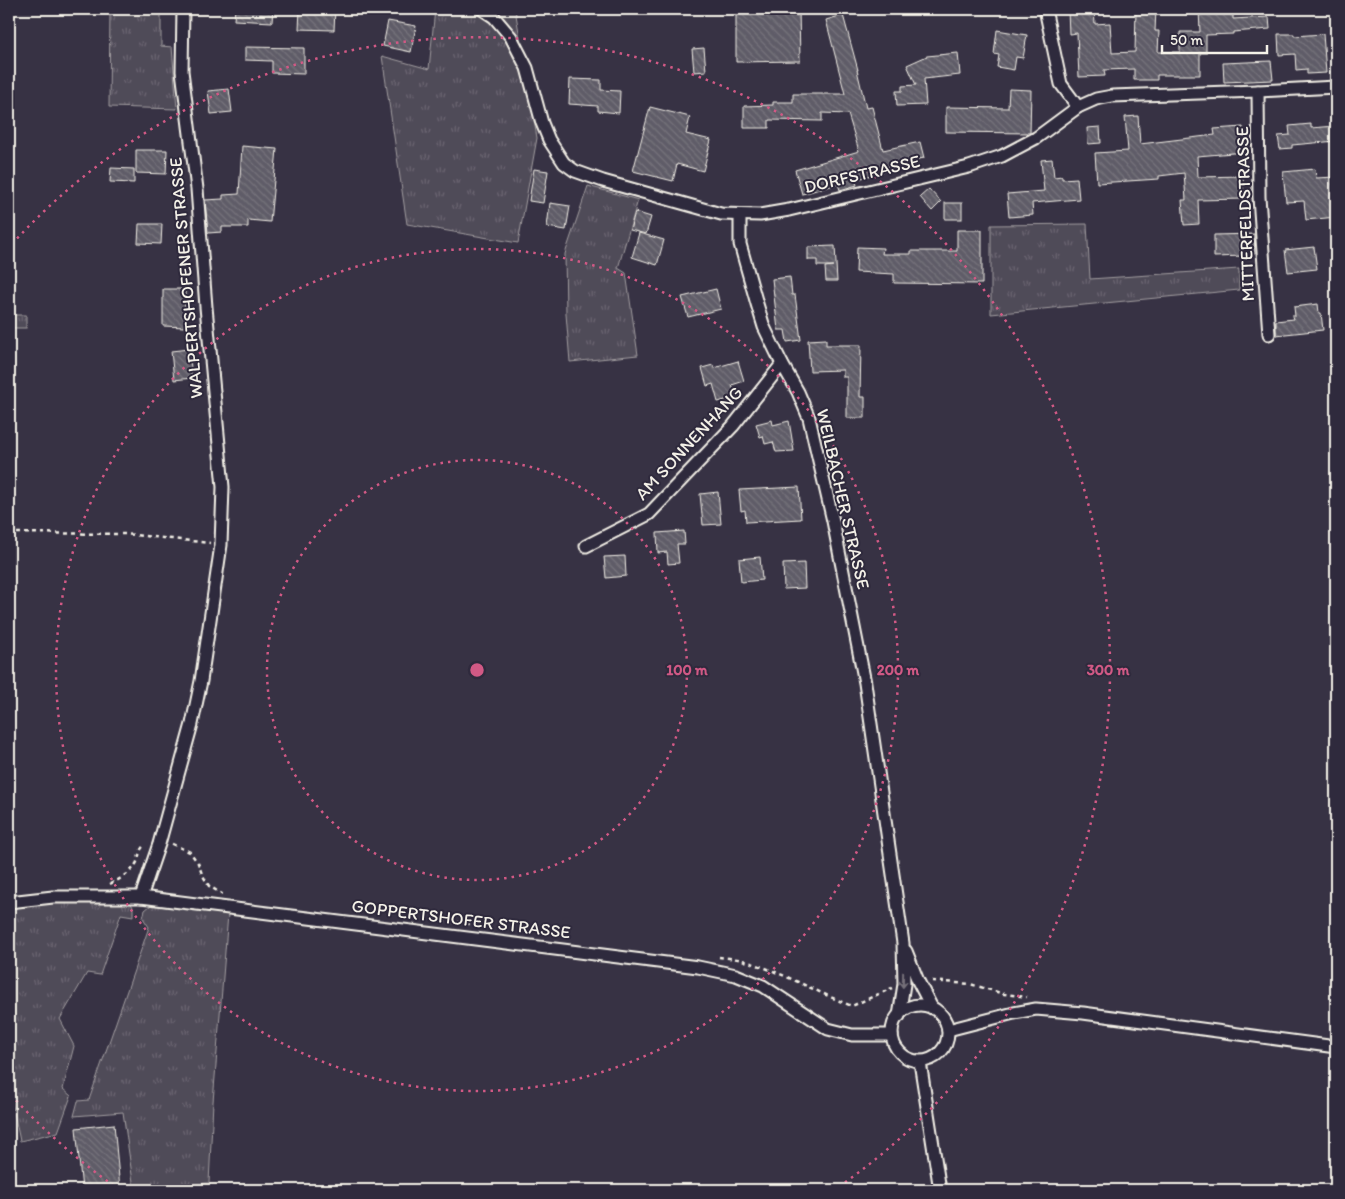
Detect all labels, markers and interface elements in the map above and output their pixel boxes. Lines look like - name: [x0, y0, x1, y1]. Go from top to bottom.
- scale bar: [1162, 22, 1268, 54]
- text: 50 m: [1170, 31, 1203, 49]
- street label: MITTERFELDSTRASSE: [1231, 126, 1259, 302]
- street label: DORFSTRASSE: [802, 150, 922, 198]
- street label: WALPERTSHOFENER STRASSE: [164, 156, 208, 400]
- street label: AM SONNENHANG: [631, 381, 747, 505]
- street label: WEILBACHER STRASSE: [812, 407, 874, 591]
- centre of rings: [468, 661, 486, 679]
- text: 100 m: [666, 661, 708, 679]
- text: 200 m: [877, 661, 920, 679]
- text: 300 m: [1087, 661, 1130, 679]
- street label: GOPPERTSHOFER STRASSE: [350, 895, 572, 943]
- one-way arrow: [899, 971, 908, 987]

